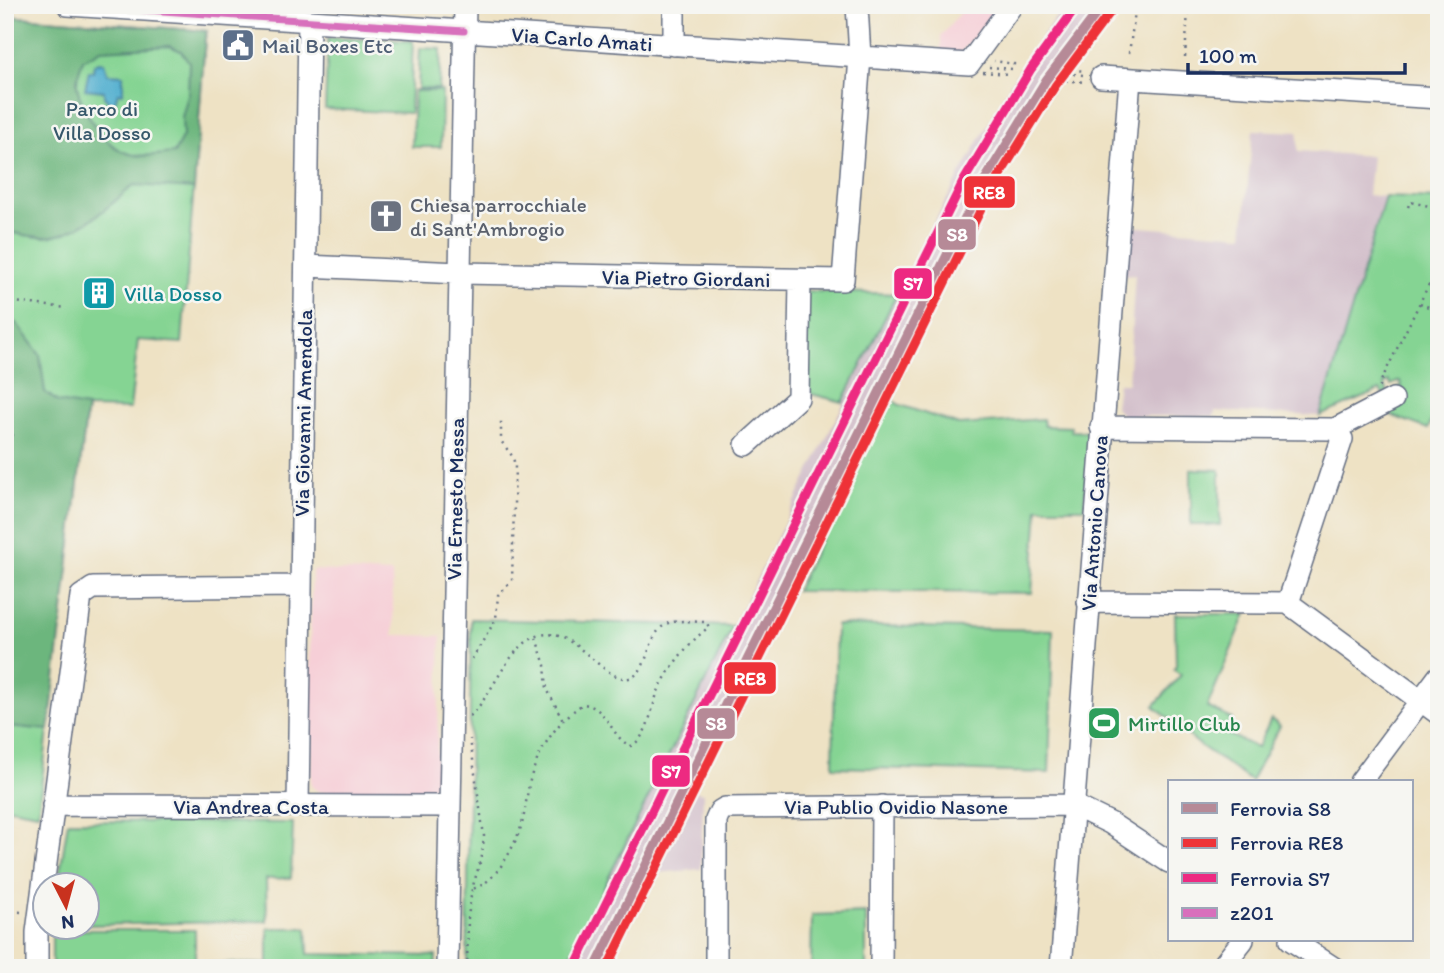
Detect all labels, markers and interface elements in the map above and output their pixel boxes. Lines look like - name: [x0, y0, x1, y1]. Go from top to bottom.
- street label: Via Carlo Amati: [510, 22, 654, 56]
- public building icon: Mail Boxes Etc: [219, 26, 257, 64]
- scale bar: [1188, 32, 1406, 76]
- place label: Mail Boxes Etc: [262, 33, 393, 58]
- text: 100 m: [1199, 43, 1257, 68]
- park label: Parco di Villa Dosso: [53, 96, 151, 145]
- line badge: RE8: [963, 175, 1016, 209]
- text: RE8: [973, 181, 1006, 204]
- place label: Chiesa parrocchiale di Sant'Ambrogio: [410, 192, 587, 241]
- church icon: Chiesa parrocchiale di Sant'Ambrogio: [367, 197, 405, 235]
- line badge: S8: [937, 218, 977, 251]
- text: S8: [946, 223, 968, 246]
- street label: Via Pietro Giordani: [601, 264, 771, 292]
- line badge: S7: [893, 267, 933, 300]
- text: S7: [903, 272, 924, 295]
- building icon: Villa Dosso: [80, 274, 118, 312]
- place label: Villa Dosso: [124, 281, 222, 306]
- street label: Via Giovanni Amendola: [289, 309, 317, 517]
- street label: Via Ernesto Messa: [441, 417, 469, 581]
- street label: Via Antonio Canova: [1075, 434, 1113, 612]
- line badge: RE8: [723, 661, 777, 695]
- text: RE8: [734, 667, 767, 690]
- sports icon: Mirtillo Club: [1085, 704, 1123, 742]
- line badge: S8: [696, 707, 736, 740]
- place label: Mirtillo Club: [1128, 711, 1241, 736]
- text: S8: [705, 712, 727, 735]
- line badge: S7: [651, 754, 691, 788]
- text: S7: [661, 760, 682, 783]
- legend: [1168, 780, 1412, 942]
- street label: Via Andrea Costa: [173, 794, 329, 819]
- street label: Via Publio Ovidio Nasone: [784, 794, 1008, 819]
- text: Ferrovia S8: [1230, 796, 1331, 821]
- text: Ferrovia RE8: [1230, 830, 1344, 855]
- text: Ferrovia S7: [1230, 866, 1330, 891]
- north arrow: [32, 872, 102, 942]
- text: z201: [1230, 900, 1274, 925]
- text: N: [60, 910, 75, 935]

